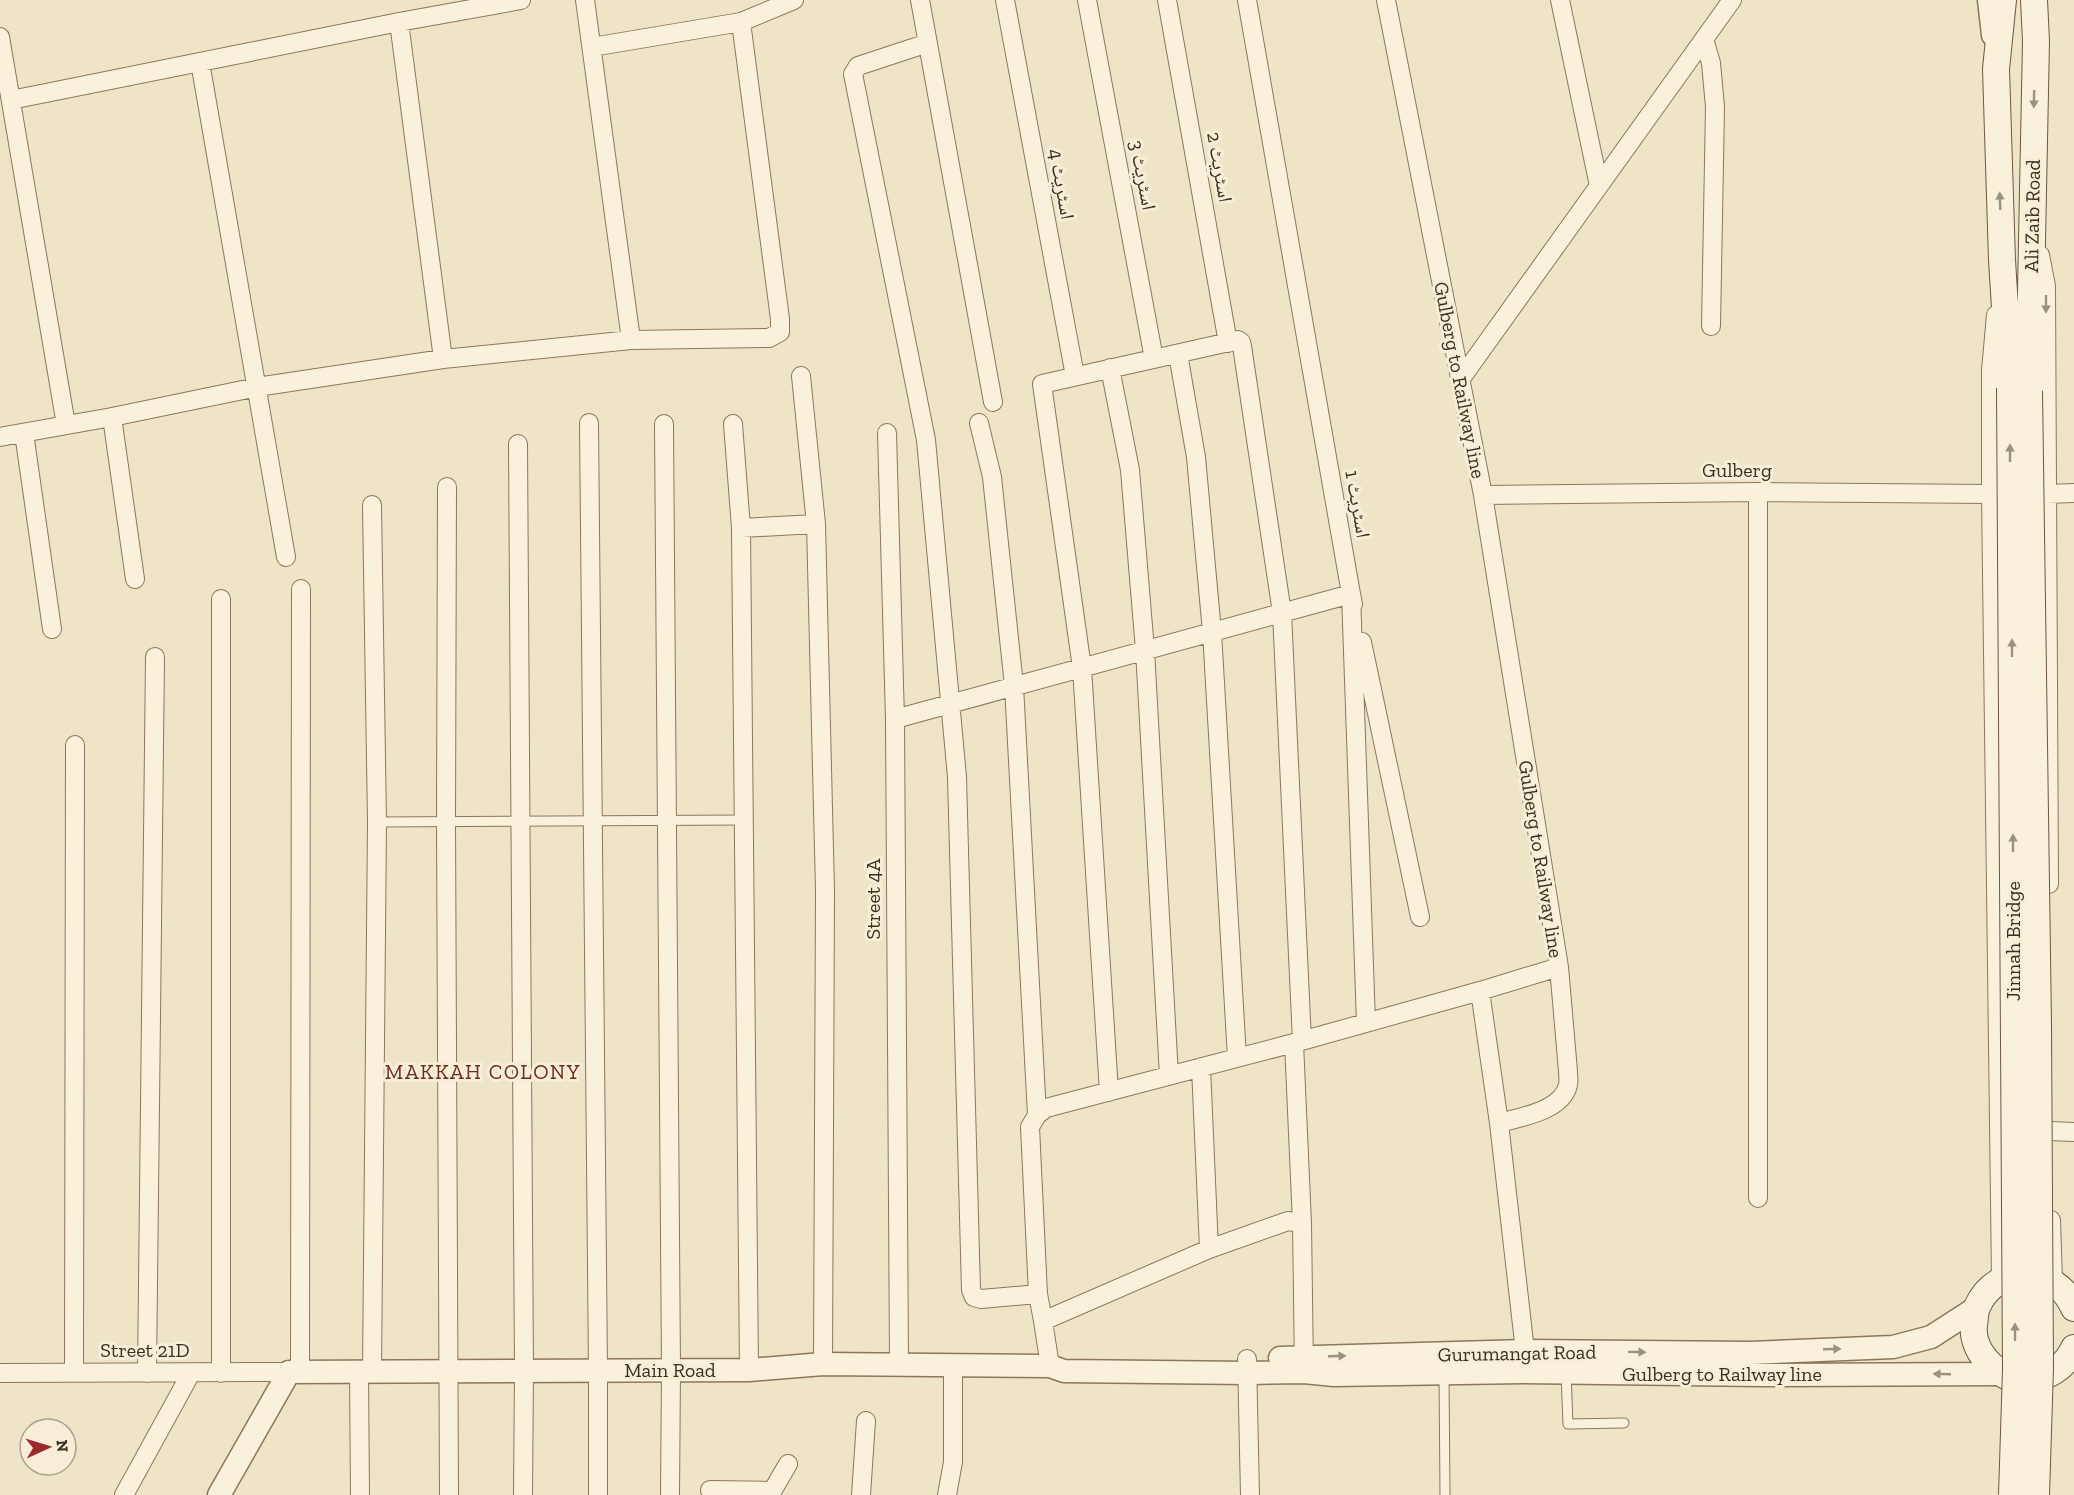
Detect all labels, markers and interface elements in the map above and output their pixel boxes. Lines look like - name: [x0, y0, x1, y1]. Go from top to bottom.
- one-way arrow: [2029, 90, 2039, 109]
- street label: اسٹریٹ 2: [1202, 130, 1238, 204]
- street label: اسٹریٹ 3: [1124, 138, 1162, 212]
- street label: اسٹریٹ 4: [1044, 147, 1080, 221]
- street label: Ali Zaib Road: [2019, 159, 2045, 273]
- one-way arrow: [1995, 192, 2005, 211]
- street label: Gulberg to Railway line: [1429, 280, 1491, 480]
- one-way arrow: [2041, 294, 2051, 313]
- one-way arrow: [2005, 443, 2015, 462]
- street label: Gulberg: [1702, 458, 1772, 482]
- street label: اسٹریٹ 1: [1340, 468, 1376, 540]
- one-way arrow: [2007, 638, 2016, 657]
- street label: Gulberg to Railway line: [1514, 758, 1568, 960]
- one-way arrow: [2008, 833, 2018, 852]
- street label: Street 4A: [861, 857, 885, 939]
- street label: Jinnah Bridge: [2001, 881, 2025, 1001]
- district label: MAKKAH COLONY: [385, 1059, 581, 1084]
- one-way arrow: [2010, 1322, 2020, 1341]
- street label: Street 21D: [100, 1338, 190, 1362]
- street label: Gurumangat Road: [1437, 1340, 1597, 1366]
- one-way arrow: [1823, 1345, 1842, 1354]
- one-way arrow: [1628, 1347, 1647, 1357]
- one-way arrow: [1328, 1351, 1347, 1361]
- street label: Main Road: [624, 1358, 716, 1382]
- street label: Gulberg to Railway line: [1622, 1362, 1822, 1386]
- one-way arrow: [1933, 1369, 1952, 1378]
- north arrow: [18, 1417, 78, 1477]
- text: N: [53, 1439, 72, 1453]

